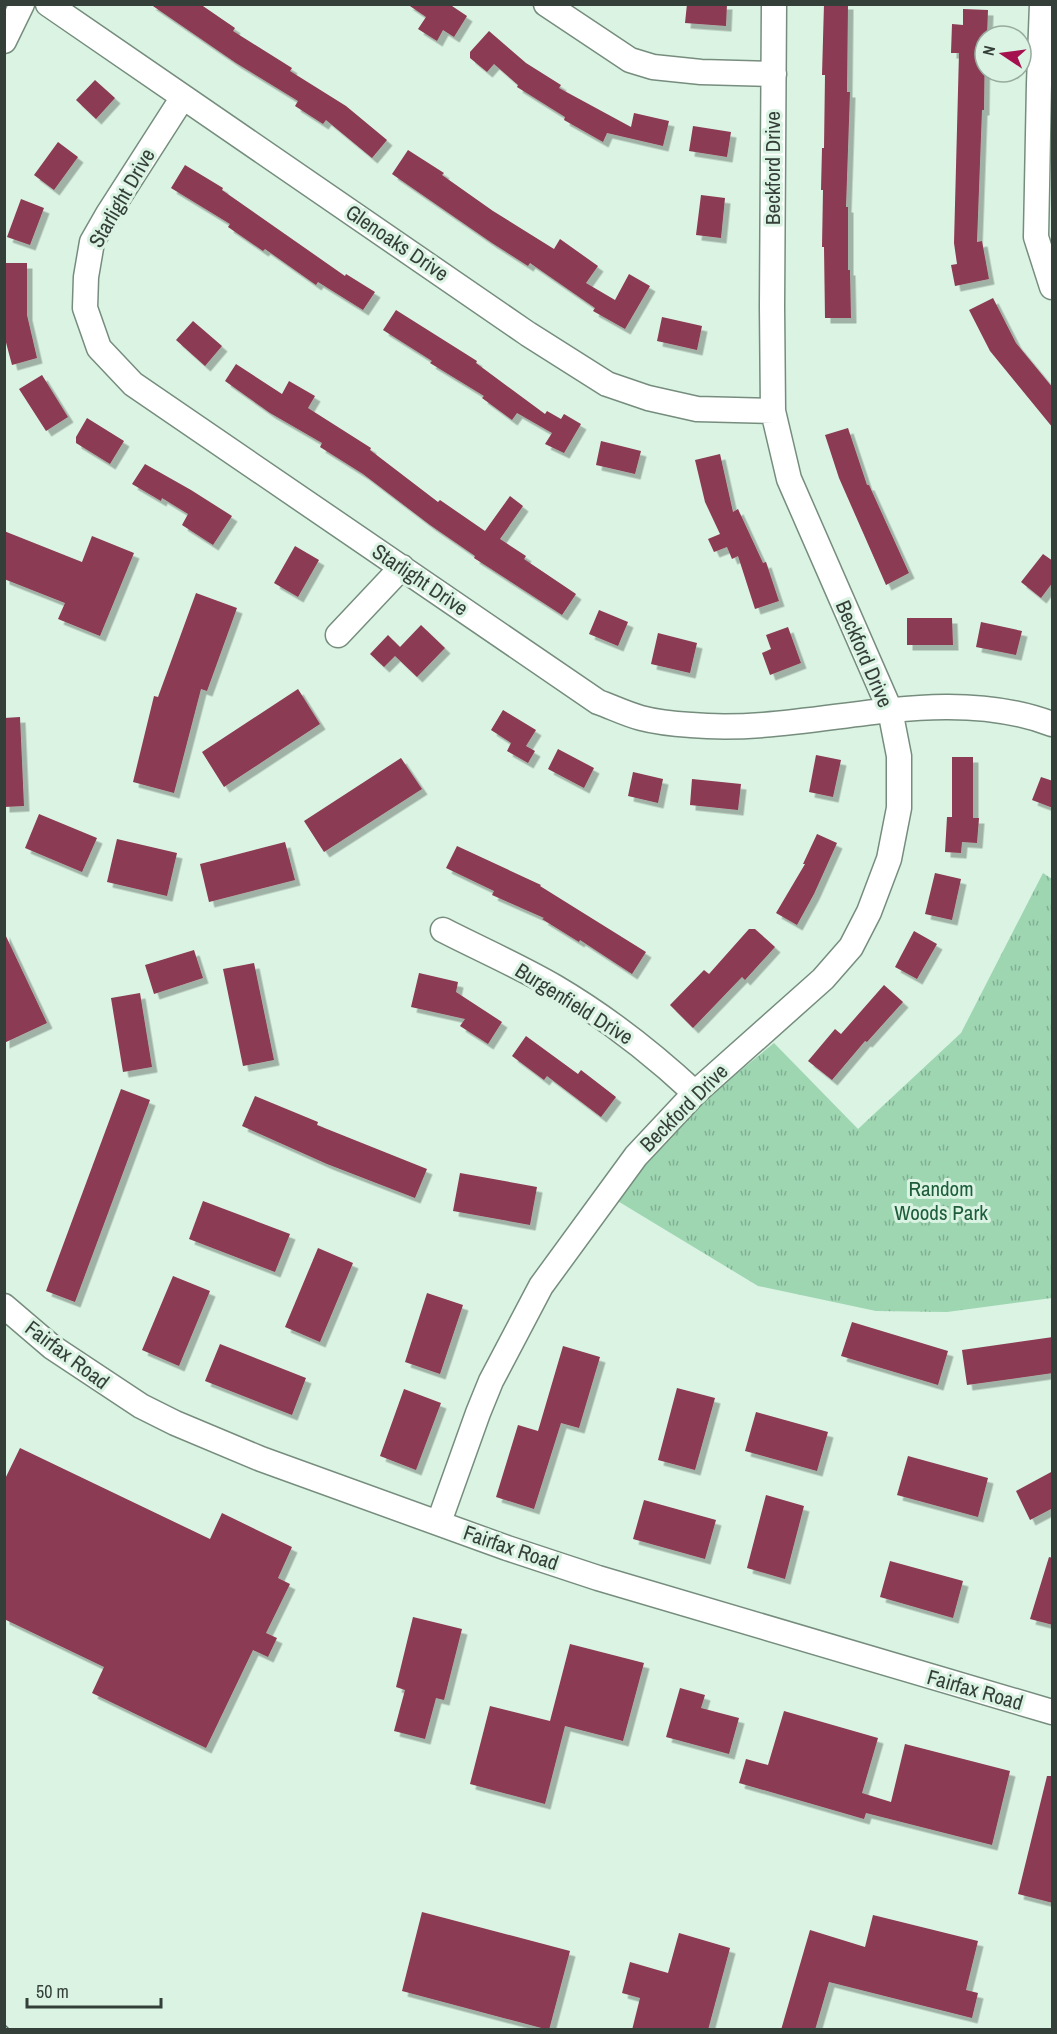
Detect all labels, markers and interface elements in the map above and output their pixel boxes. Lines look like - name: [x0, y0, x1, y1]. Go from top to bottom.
- north arrow: [973, 24, 1033, 84]
- text: N: [977, 44, 1000, 58]
- street label: Beckford Drive: [758, 111, 787, 225]
- street label: Starlight Drive: [81, 143, 162, 253]
- street label: Glenoaks Drive: [340, 197, 455, 288]
- street label: Starlight Drive: [367, 537, 474, 622]
- street label: Beckford Drive: [829, 596, 900, 712]
- street label: Burgenfield Drive: [510, 956, 639, 1051]
- street label: Beckford Drive: [633, 1057, 734, 1158]
- park label: Random Woods Park: [894, 1174, 988, 1227]
- street label: Fairfax Road: [19, 1313, 115, 1396]
- street label: Fairfax Road: [460, 1518, 563, 1577]
- street label: Fairfax Road: [924, 1662, 1027, 1717]
- scale bar: [27, 1971, 160, 2009]
- text: 50 m: [36, 1979, 69, 2004]

